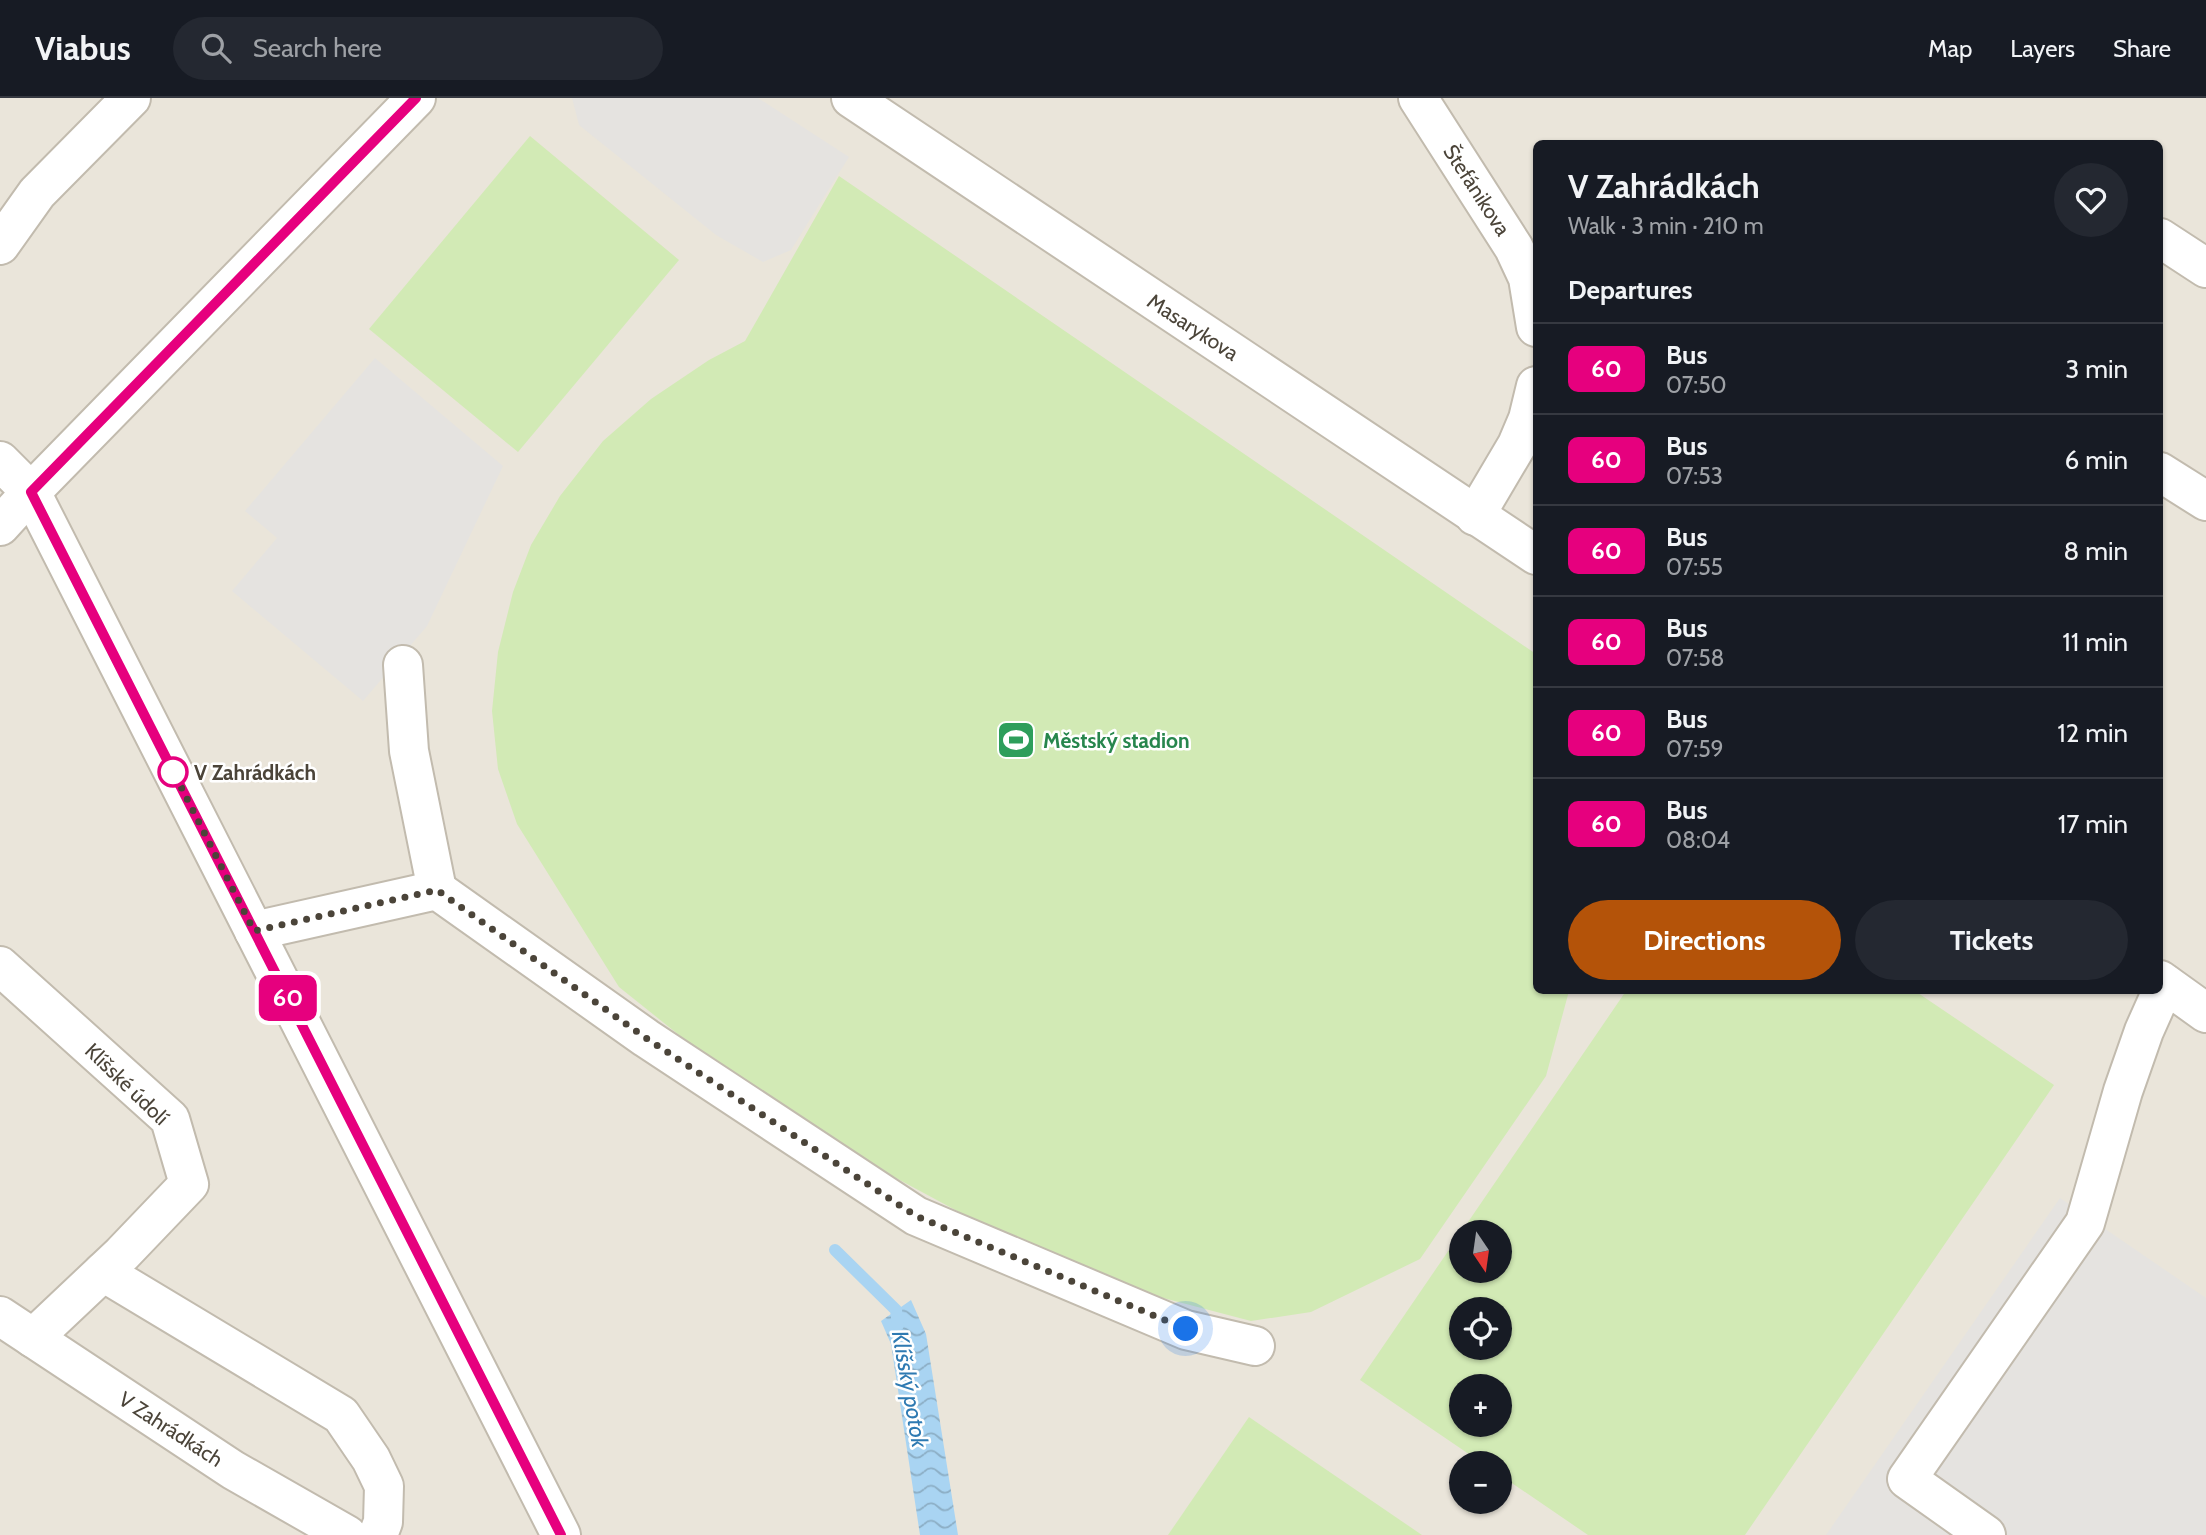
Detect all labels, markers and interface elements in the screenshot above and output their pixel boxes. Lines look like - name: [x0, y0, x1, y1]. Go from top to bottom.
- search box: [173, 17, 663, 80]
- text: Viabus: [35, 28, 131, 68]
- icon: search: [197, 29, 235, 67]
- text: Search here: [253, 32, 382, 64]
- text: Map: [1928, 34, 1972, 63]
- text: Layers: [2010, 34, 2075, 63]
- text: Share: [2113, 34, 2171, 63]
- street label: Štefánikova: [1438, 140, 1516, 240]
- button: heart: [2054, 163, 2128, 237]
- text: V Zahrádkách: [1568, 166, 1760, 206]
- text: Walk · 3 min · 210 m: [1568, 212, 1764, 240]
- text: Departures: [1568, 274, 1692, 306]
- street label: Masarykova: [1143, 288, 1243, 366]
- text: Bus: [1666, 339, 1707, 371]
- text: 3 min: [2065, 353, 2128, 385]
- text: 60: [1591, 354, 1622, 383]
- text: 07:50: [1666, 371, 1727, 399]
- text: Bus: [1666, 430, 1707, 462]
- text: 6 min: [2065, 444, 2128, 476]
- text: 60: [1591, 445, 1622, 474]
- text: 07:53: [1666, 462, 1723, 490]
- text: Bus: [1666, 521, 1707, 553]
- text: 8 min: [2064, 535, 2128, 567]
- text: 60: [1591, 536, 1622, 565]
- text: 07:55: [1666, 553, 1723, 581]
- text: Bus: [1666, 612, 1707, 644]
- text: 11 min: [2062, 626, 2128, 658]
- text: 60: [1591, 627, 1622, 656]
- text: 07:58: [1666, 644, 1725, 672]
- text: Bus: [1666, 703, 1707, 735]
- text: 12 min: [2057, 717, 2128, 749]
- text: 60: [1591, 718, 1622, 747]
- sports icon: Městský stadion: [995, 719, 1037, 761]
- place label: Městský stadion: [1043, 728, 1190, 753]
- text: 07:59: [1666, 735, 1724, 763]
- marker: V Zahrádkách: [158, 757, 188, 787]
- place label: V Zahrádkách: [194, 760, 316, 785]
- text: Bus: [1666, 794, 1707, 826]
- text: 17 min: [2058, 808, 2128, 840]
- text: 60: [1591, 809, 1622, 838]
- text: 08:04: [1666, 826, 1730, 854]
- button: Directions: [1568, 900, 1841, 980]
- button: Tickets: [1855, 900, 2128, 980]
- line badge: 60: [256, 975, 320, 1021]
- text: 60: [273, 983, 303, 1012]
- street label: Klíšské údolí: [80, 1038, 174, 1130]
- north arrow: [1449, 1220, 1512, 1283]
- map controls: [1449, 1220, 1512, 1514]
- button: locate: [1449, 1297, 1512, 1360]
- your location: [1168, 1311, 1203, 1346]
- water label: Klíšský potok: [886, 1328, 934, 1451]
- button: +: [1449, 1374, 1512, 1437]
- street label: V Zahrádkách: [114, 1386, 228, 1472]
- button: −: [1449, 1451, 1512, 1514]

